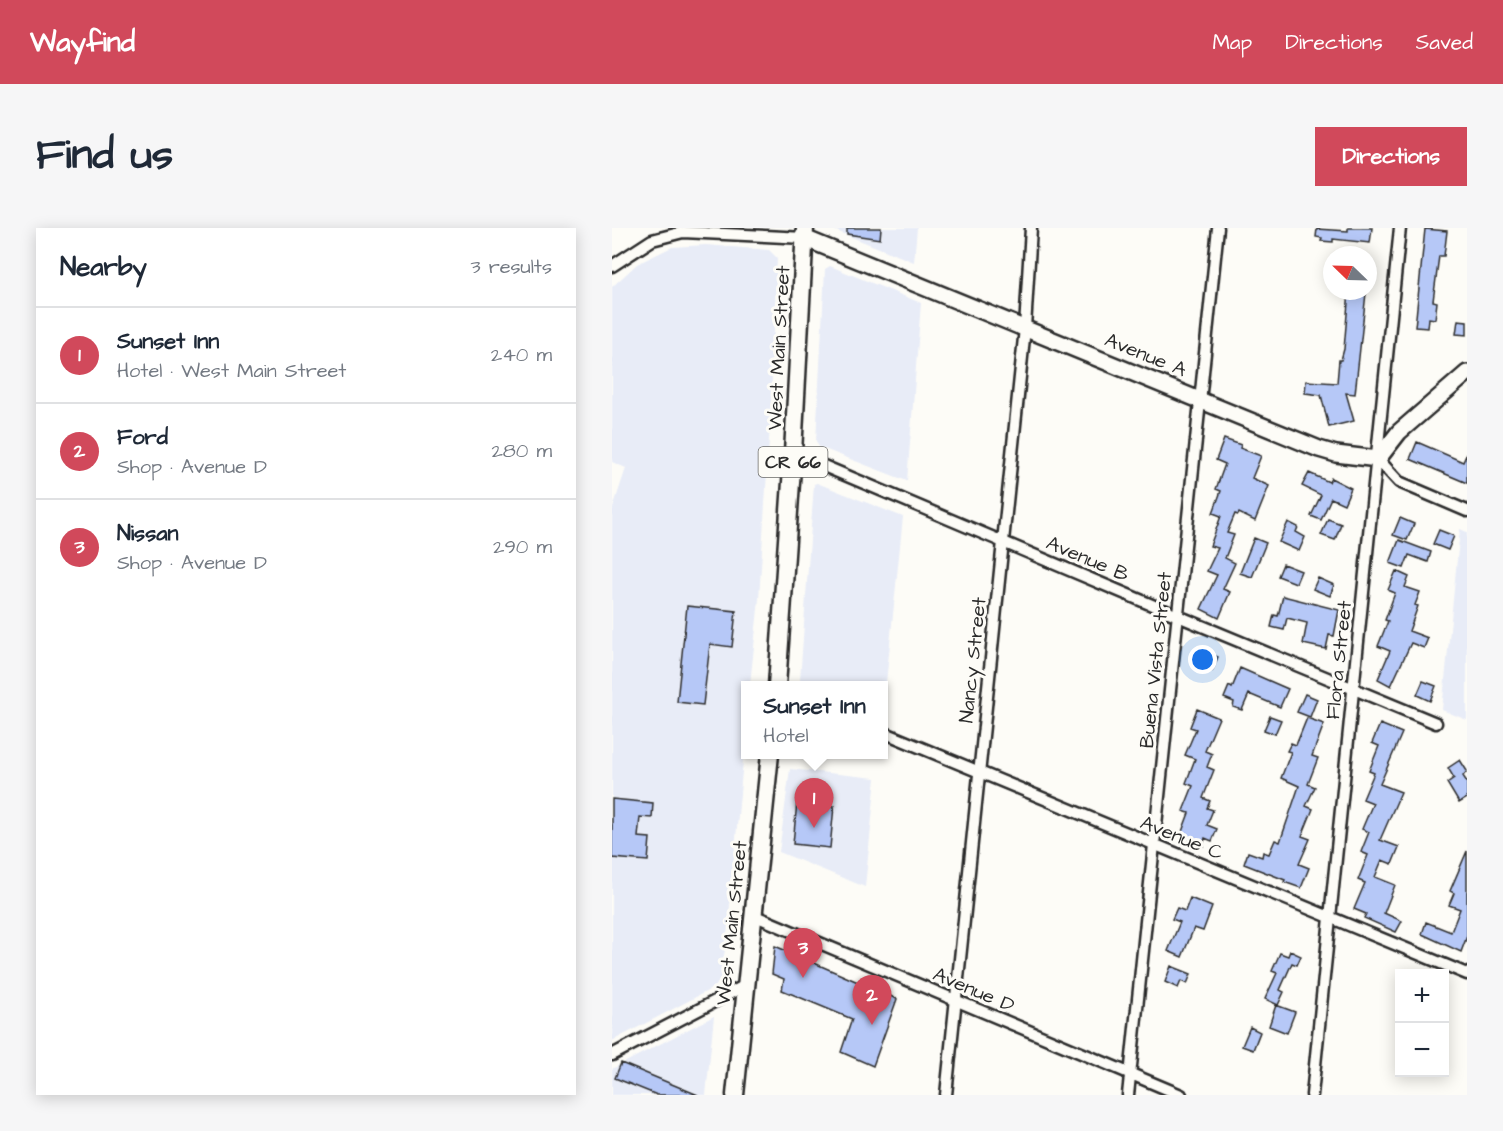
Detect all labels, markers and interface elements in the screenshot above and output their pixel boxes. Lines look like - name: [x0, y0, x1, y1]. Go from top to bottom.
- text: Wayfind: [30, 23, 135, 62]
- text: Map: [1212, 28, 1252, 57]
- text: Directions: [1285, 28, 1383, 57]
- text: Saved: [1416, 28, 1473, 57]
- text: Find us: [36, 127, 173, 185]
- button: Directions: [1315, 127, 1467, 186]
- north arrow: [1323, 246, 1377, 300]
- text: Nearby: [60, 249, 147, 285]
- text: 3 results: [470, 253, 552, 281]
- street label: West Main Street: [761, 265, 797, 431]
- text: Sunset Inn: [117, 326, 219, 357]
- street label: Avenue A: [1101, 326, 1191, 384]
- text: 1: [78, 341, 81, 369]
- text: 240 m: [491, 341, 552, 369]
- text: Hotel · West Main Street: [117, 357, 346, 385]
- text: Ford: [117, 422, 168, 453]
- text: 2: [74, 437, 85, 465]
- text: 280 m: [491, 437, 552, 465]
- road number: CR 66: [758, 447, 828, 477]
- text: Shop · Avenue D: [117, 453, 267, 481]
- text: Nissan: [117, 518, 178, 549]
- street label: Avenue B: [1042, 529, 1133, 589]
- text: 3: [74, 533, 85, 561]
- text: 290 m: [493, 533, 552, 561]
- text: Shop · Avenue D: [117, 549, 267, 577]
- street label: Buena Vista Street: [1133, 571, 1179, 750]
- street label: Nancy Street: [952, 596, 995, 724]
- street label: Flora Street: [1319, 599, 1359, 721]
- your location: [1188, 645, 1217, 674]
- popup: [741, 681, 888, 759]
- text: Sunset Inn: [763, 691, 866, 722]
- text: Hotel: [763, 722, 809, 750]
- pin: 1: [794, 778, 834, 828]
- street label: Avenue C: [1136, 809, 1227, 867]
- street label: West Main Street: [709, 839, 755, 1007]
- pin: 3: [784, 928, 822, 978]
- street label: Avenue D: [929, 960, 1019, 1020]
- map controls: [1395, 969, 1449, 1077]
- button: +: [1395, 969, 1449, 1023]
- pin: 2: [852, 976, 892, 1025]
- button: −: [1395, 1023, 1449, 1077]

